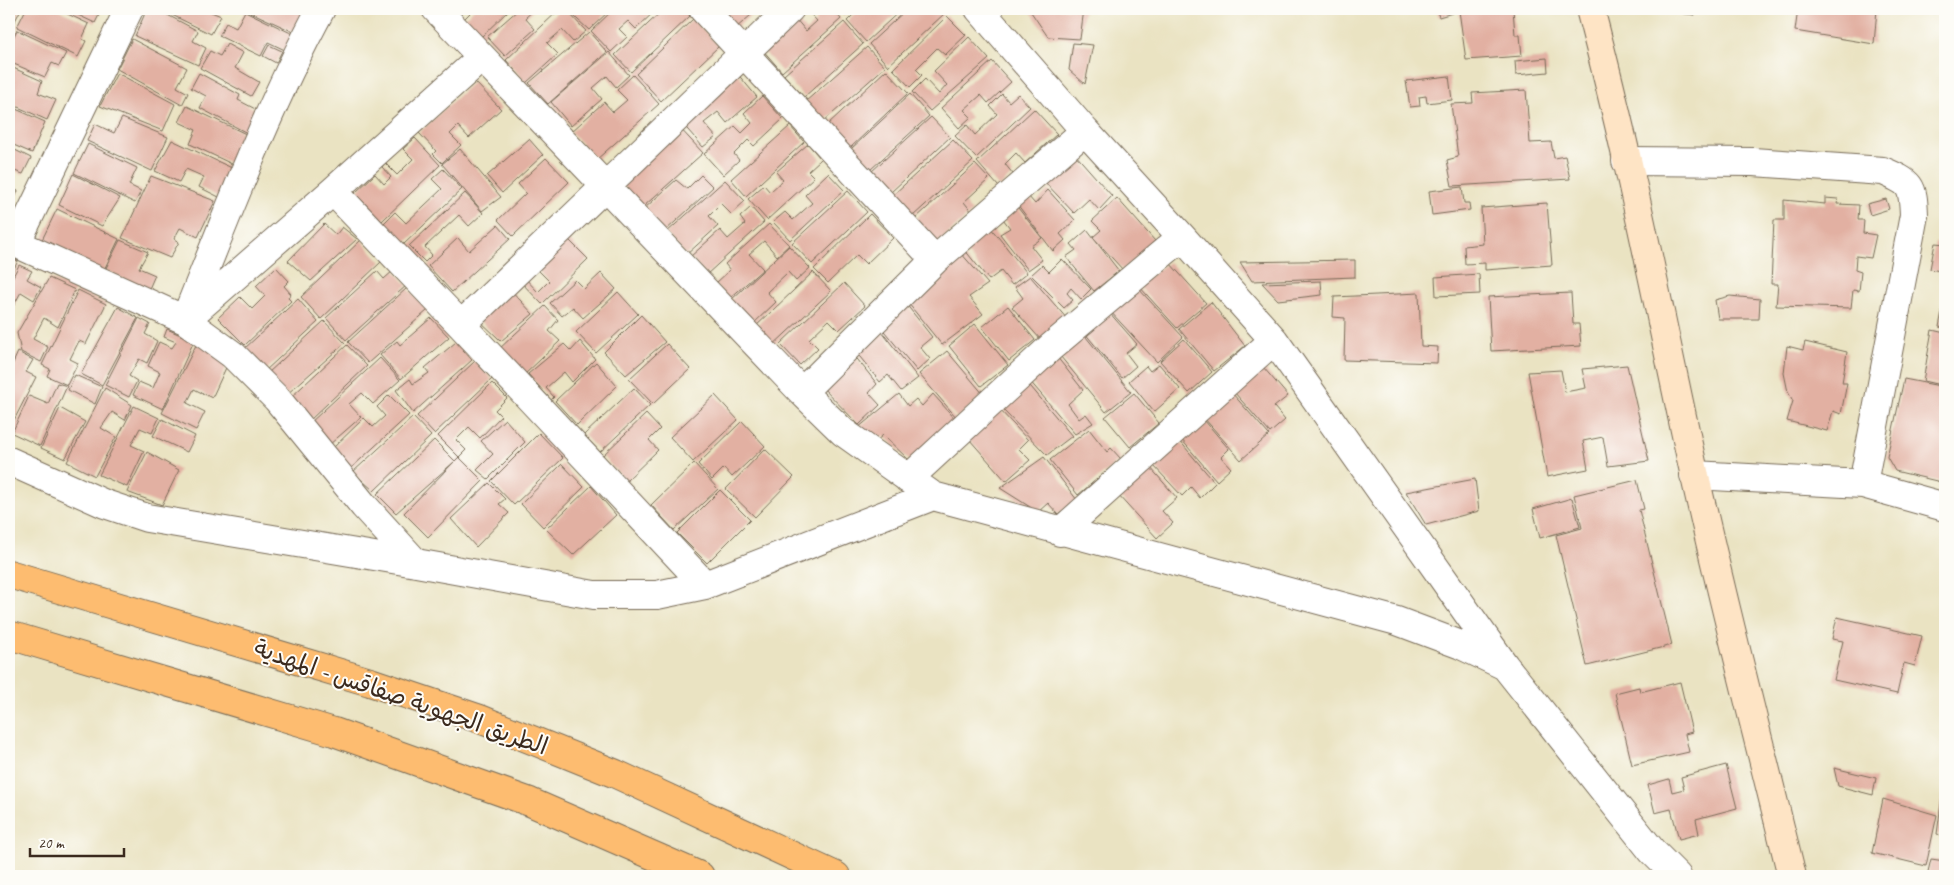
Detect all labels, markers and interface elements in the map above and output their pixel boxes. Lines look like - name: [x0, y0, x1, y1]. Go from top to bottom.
- street label: الطريق الجهوية صفاقس - المهدية: [250, 633, 552, 761]
- scale bar: [30, 825, 124, 857]
- text: 20 m: [38, 834, 65, 853]

